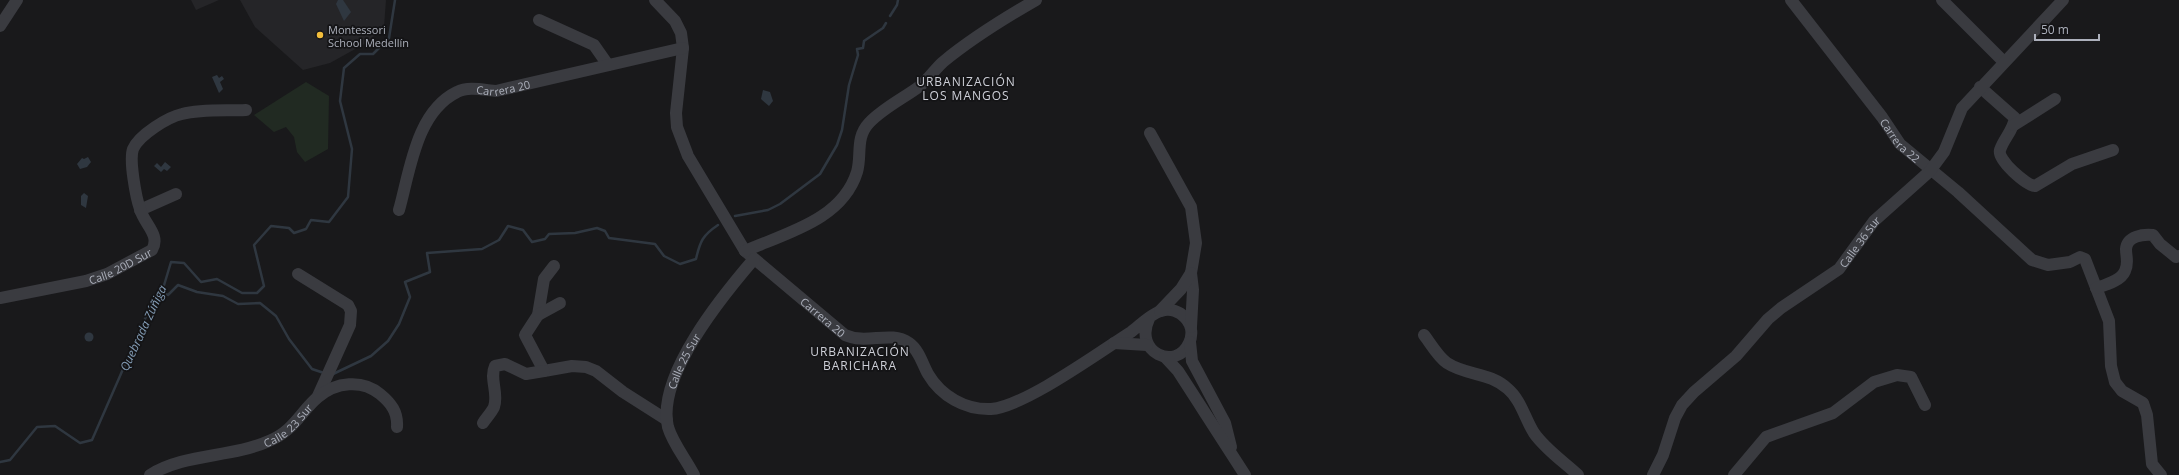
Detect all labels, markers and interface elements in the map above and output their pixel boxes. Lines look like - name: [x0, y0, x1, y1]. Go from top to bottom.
- scale bar: [2035, 16, 2099, 42]
- text: 50 m: [2041, 21, 2069, 38]
- place label: Montessori School Medellín: [328, 22, 409, 50]
- marker: Montessori School Medellín: [315, 30, 325, 40]
- district label: URBANIZACIÓN LOS MANGOS: [916, 73, 1016, 104]
- street label: Carrera 20: [476, 76, 532, 99]
- street label: Carrera 22: [1877, 115, 1924, 165]
- street label: Calle 36 Sur: [1835, 212, 1883, 270]
- street label: Calle 20D Sur: [87, 244, 155, 287]
- water label: Quebrada Zúñiga: [116, 282, 170, 374]
- street label: Carrera 20: [798, 294, 849, 340]
- street label: Calle 25 Sur: [664, 330, 704, 391]
- district label: URBANIZACIÓN BARICHARA: [810, 343, 910, 374]
- street label: Calle 23 Sur: [261, 400, 316, 450]

